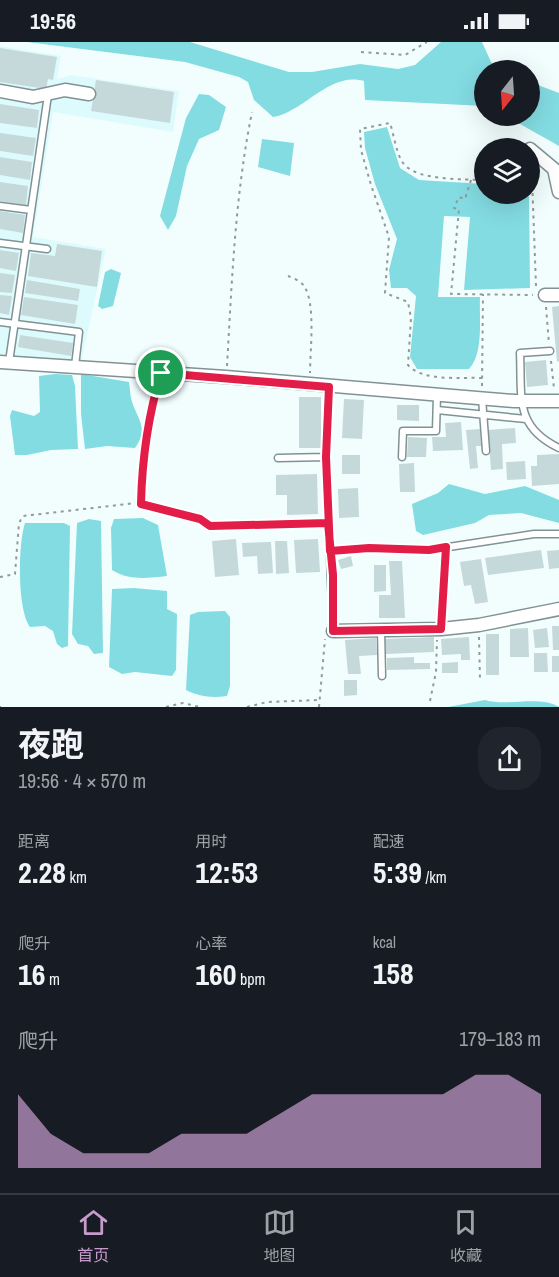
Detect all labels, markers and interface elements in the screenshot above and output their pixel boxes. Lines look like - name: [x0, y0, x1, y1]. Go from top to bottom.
- text: 19:56: [30, 6, 76, 36]
- north arrow: [474, 60, 540, 126]
- map controls: [474, 60, 540, 204]
- button: layers: [474, 138, 540, 204]
- pin: [135, 347, 186, 398]
- icon: arrive: [144, 356, 177, 389]
- text: 夜跑: [18, 722, 84, 766]
- button: share: [478, 727, 541, 790]
- text: 19:56 · 4 × 570 m: [18, 767, 146, 794]
- text: 距离: [18, 830, 50, 852]
- text: 用时: [195, 830, 227, 852]
- text: 配速: [373, 830, 405, 852]
- text: 2.28: [18, 852, 66, 892]
- text: 12:53: [195, 852, 258, 892]
- text: 5:39: [373, 852, 422, 892]
- text: km: [66, 866, 87, 888]
- text: /km: [422, 866, 447, 888]
- text: kcal: [373, 931, 396, 953]
- text: 爬升: [18, 932, 50, 954]
- text: 心率: [195, 932, 227, 954]
- text: 158: [373, 953, 414, 993]
- text: 16: [18, 954, 45, 994]
- text: 160: [195, 954, 236, 994]
- text: m: [45, 968, 60, 990]
- text: bpm: [236, 968, 266, 990]
- text: 179–183 m: [459, 1025, 541, 1052]
- text: 爬升: [18, 1027, 58, 1054]
- tab: 首页: [77, 1206, 110, 1266]
- tab: 地图: [263, 1206, 296, 1266]
- tab: 收藏: [449, 1206, 482, 1266]

